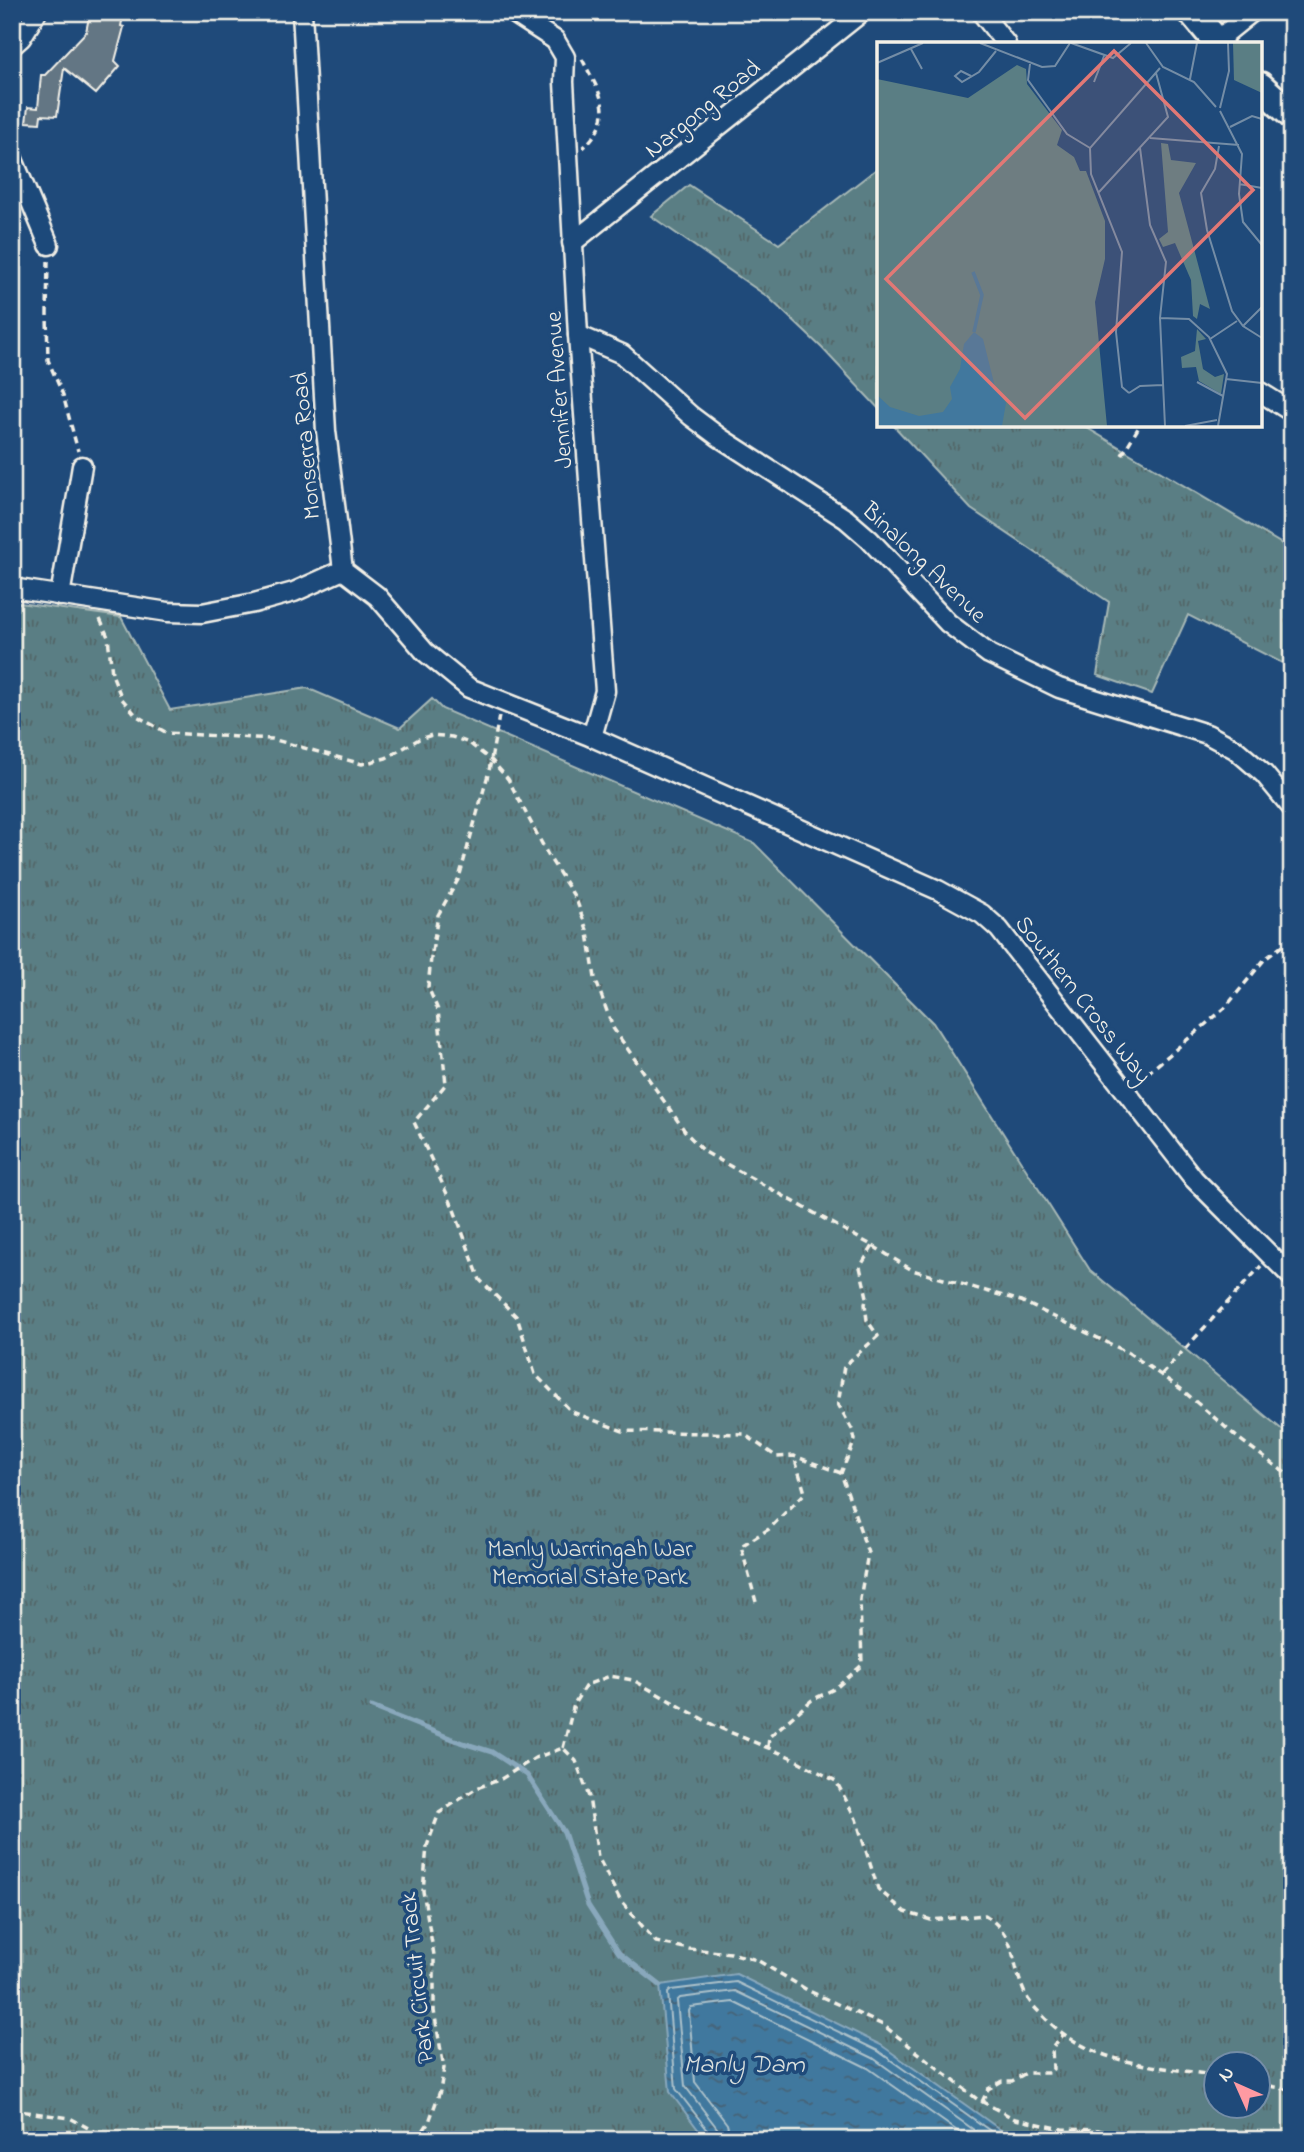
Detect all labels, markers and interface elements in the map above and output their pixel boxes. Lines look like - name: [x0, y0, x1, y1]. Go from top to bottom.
- inset map: [877, 42, 1262, 427]
- street label: Nargong Road: [638, 52, 770, 168]
- street label: Jennifer Avenue: [538, 310, 583, 470]
- street label: Monserra Road: [284, 370, 331, 521]
- street label: Binalong Avenue: [852, 494, 994, 633]
- street label: Southern Cross Way: [1004, 909, 1159, 1093]
- park label: Manly Warringah War Memorial State Park: [487, 1533, 693, 1596]
- street label: Park Circuit Track: [392, 1890, 445, 2065]
- water label: Manly Dam: [683, 2047, 805, 2085]
- north arrow: [1202, 2050, 1272, 2120]
- text: N: [1213, 2061, 1241, 2089]

